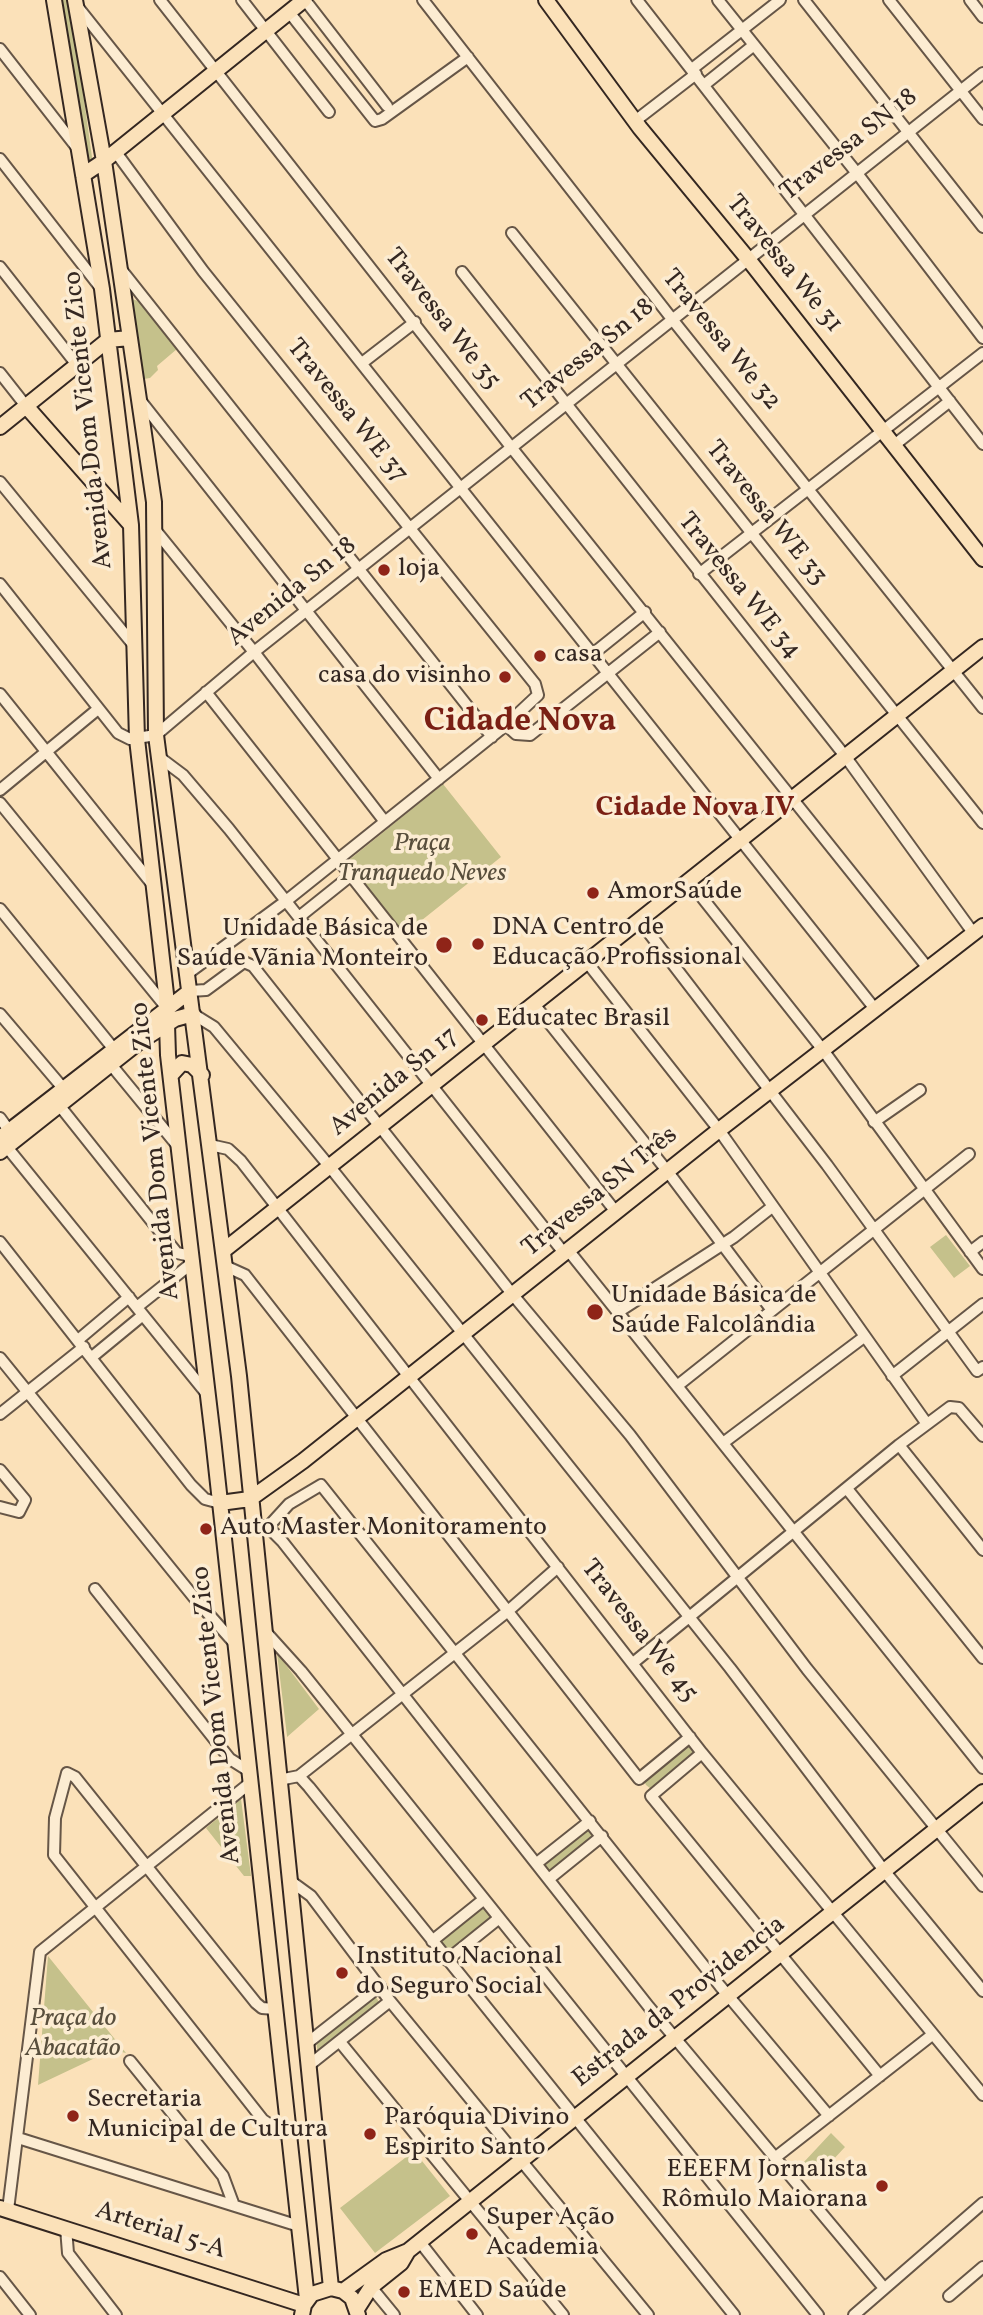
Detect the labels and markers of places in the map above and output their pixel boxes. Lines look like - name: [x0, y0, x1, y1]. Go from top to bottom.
- place label: loja: [398, 554, 440, 586]
- marker: loja: [376, 562, 392, 578]
- place label: casa: [554, 640, 603, 672]
- marker: casa: [532, 648, 548, 664]
- place label: casa do visinho: [318, 661, 491, 693]
- marker: casa do visinho: [497, 669, 513, 685]
- place label: AmorSaúde: [607, 877, 742, 909]
- marker: AmorSaúde: [585, 885, 601, 901]
- place label: DNA Centro de Educação Profissional: [492, 913, 741, 974]
- place label: Unidade Básica de Saúde Vãnia Monteiro: [177, 914, 428, 976]
- marker: Unidade Básica de Saúde Vãnia Monteiro: [434, 935, 454, 955]
- marker: DNA Centro de Educação Profissional: [470, 936, 486, 952]
- place label: Educatec Brasil: [496, 1004, 670, 1036]
- marker: Educatec Brasil: [474, 1012, 490, 1028]
- place label: Unidade Básica de Saúde Falcolândia: [611, 1281, 817, 1342]
- marker: Unidade Básica de Saúde Falcolândia: [585, 1302, 605, 1322]
- place label: Auto Master Monitoramento: [220, 1513, 547, 1545]
- marker: Auto Master Monitoramento: [198, 1521, 214, 1537]
- place label: Instituto Nacional do Seguro Social: [356, 1942, 562, 2004]
- marker: Instituto Nacional do Seguro Social: [334, 1965, 350, 1981]
- place label: Secretaria Municipal de Cultura: [87, 2085, 328, 2146]
- place label: Paróquia Divino Espirito Santo: [384, 2103, 569, 2164]
- marker: Secretaria Municipal de Cultura: [65, 2108, 81, 2124]
- marker: Paróquia Divino Espirito Santo: [362, 2126, 378, 2142]
- place label: EEEFM Jornalista Rômulo Maiorana: [661, 2155, 868, 2216]
- marker: EEEFM Jornalista Rômulo Maiorana: [874, 2178, 890, 2194]
- place label: Super Ação Academia: [486, 2203, 615, 2264]
- marker: Super Ação Academia: [464, 2226, 480, 2242]
- place label: EMED Saúde: [418, 2276, 567, 2308]
- marker: EMED Saúde: [396, 2284, 412, 2300]

